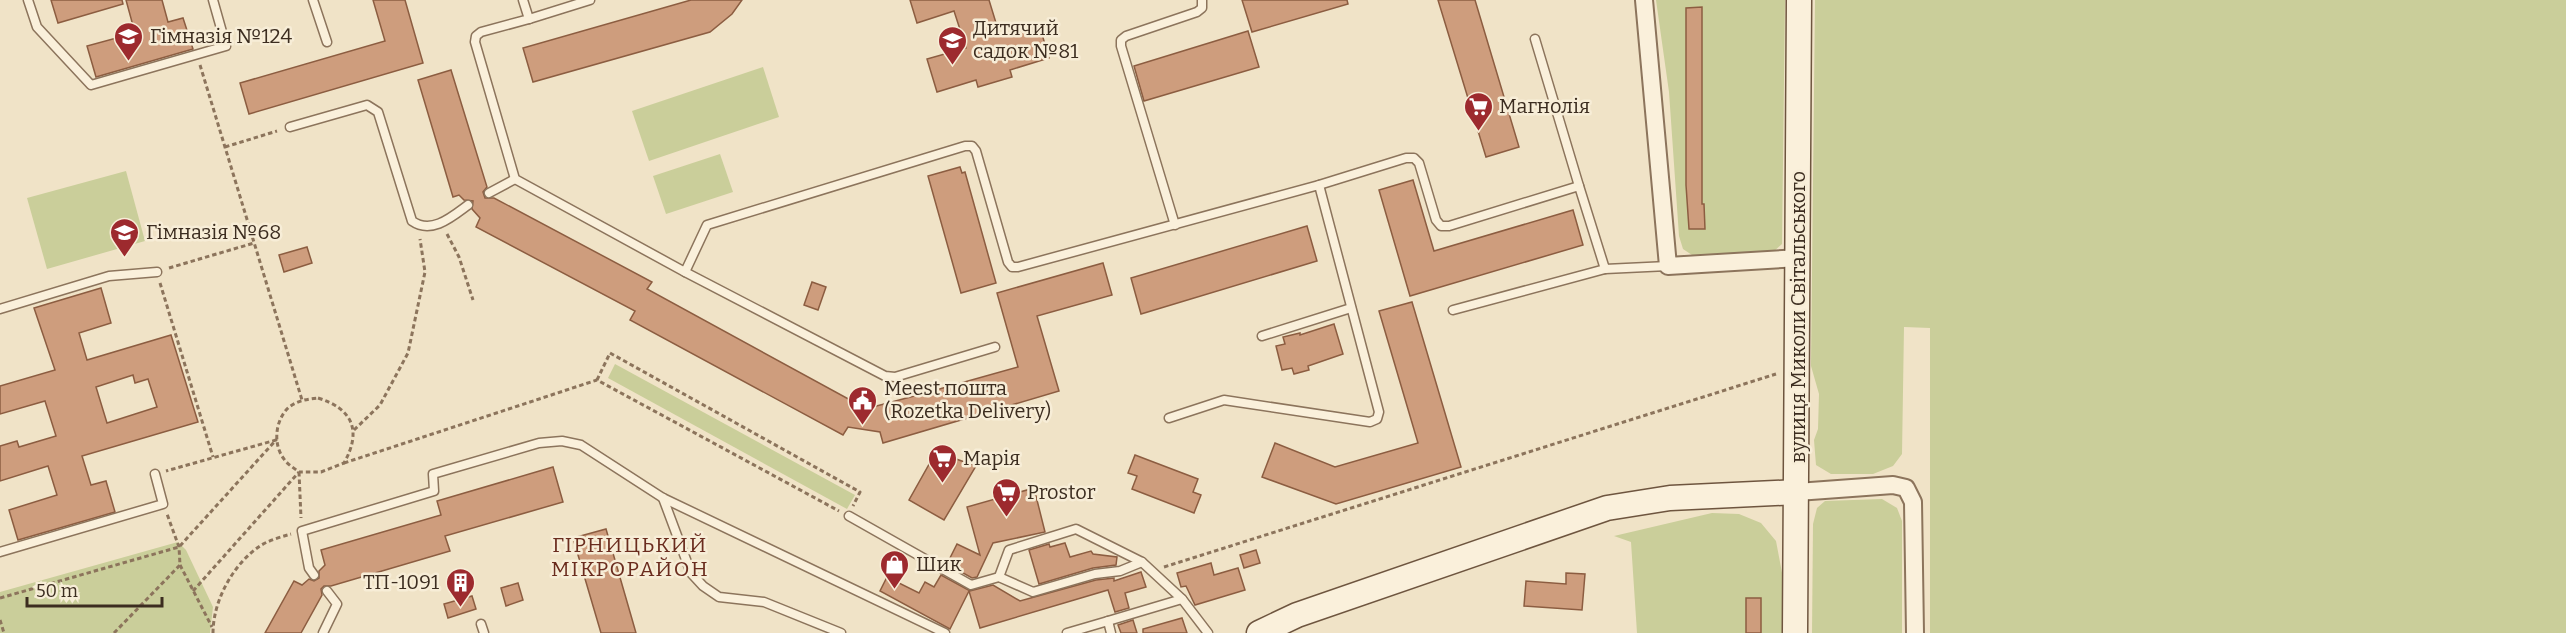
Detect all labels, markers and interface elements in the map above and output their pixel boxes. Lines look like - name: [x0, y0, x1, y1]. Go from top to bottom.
- place label: Дитячий садок №81: [973, 16, 1078, 63]
- school or university icon: Гімназія №124: [113, 20, 145, 62]
- place label: Гімназія №124: [150, 24, 292, 48]
- school or university icon: Дитячий садок №81: [936, 24, 968, 66]
- supermarket icon: Магнолія: [1462, 90, 1494, 132]
- place label: Магнолія: [1499, 94, 1590, 118]
- street label: вулиця Миколи Світальського: [1786, 171, 1810, 463]
- school or university icon: Гімназія №68: [109, 216, 141, 258]
- place label: Гімназія №68: [146, 220, 281, 244]
- place label: Meest пошта (Rozetka Delivery): [884, 376, 1051, 423]
- public building icon: Meest пошта (Rozetka Delivery): [847, 384, 879, 426]
- supermarket icon: Марія: [926, 442, 958, 484]
- place label: Марія: [963, 446, 1020, 470]
- supermarket icon: Prostor: [990, 476, 1022, 518]
- place label: Prostor: [1027, 480, 1096, 504]
- district label: ГІРНИЦЬКИЙ МІКРОРАЙОН: [551, 532, 709, 582]
- shop icon: Шик: [879, 548, 911, 590]
- place label: Шик: [916, 552, 962, 576]
- building icon: ТП-1091: [444, 566, 476, 608]
- scale bar: [27, 570, 162, 608]
- place label: ТП-1091: [363, 570, 439, 594]
- text: 50 m: [36, 580, 78, 602]

